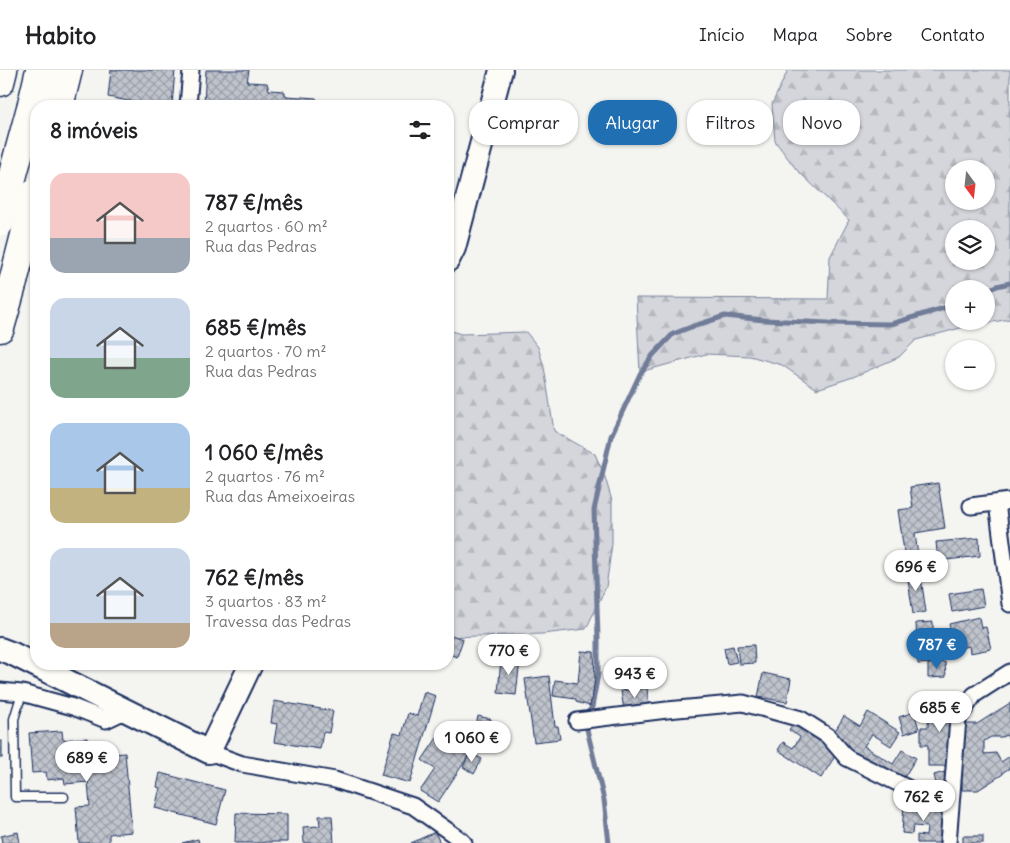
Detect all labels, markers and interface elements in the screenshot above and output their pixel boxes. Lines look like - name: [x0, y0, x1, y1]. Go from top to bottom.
- text: Habito: [25, 20, 96, 50]
- text: Início: [699, 23, 745, 46]
- text: Mapa: [773, 23, 818, 46]
- text: Sobre: [846, 23, 892, 46]
- text: Contato: [920, 23, 985, 46]
- chip: Comprar: [469, 100, 578, 145]
- chip: Alugar: [588, 100, 677, 145]
- chip: Filtros: [687, 100, 773, 145]
- chip: Novo: [783, 100, 860, 145]
- icon: filters: [406, 116, 434, 144]
- text: 8 imóveis: [50, 117, 138, 144]
- north arrow: [945, 160, 995, 210]
- map controls: [945, 160, 995, 390]
- text: 787 €/mês: [205, 189, 303, 216]
- icon: home: [90, 193, 150, 253]
- text: 2 quartos · 60 m²: [205, 216, 328, 236]
- button: layers: [945, 220, 995, 270]
- text: Rua das Pedras: [205, 236, 317, 256]
- button: +: [945, 280, 995, 330]
- text: 685 €/mês: [205, 314, 306, 341]
- icon: home: [90, 318, 150, 378]
- button: −: [945, 340, 995, 390]
- text: 2 quartos · 70 m²: [205, 341, 326, 361]
- text: Rua das Pedras: [205, 361, 317, 381]
- text: 1 060 €/mês: [205, 439, 323, 466]
- icon: home: [90, 443, 150, 503]
- text: 2 quartos · 76 m²: [205, 466, 325, 486]
- text: Rua das Ameixoeiras: [205, 486, 355, 506]
- pin: 696 €: [881, 550, 951, 592]
- text: 696 €: [895, 556, 937, 576]
- text: 762 €/mês: [205, 564, 304, 591]
- icon: home: [90, 568, 150, 628]
- text: 3 quartos · 83 m²: [205, 591, 327, 611]
- text: Travessa das Pedras: [205, 611, 351, 631]
- pin: 787 €: [902, 628, 972, 670]
- pin: 770 €: [474, 634, 544, 676]
- text: 787 €: [918, 634, 957, 654]
- text: 770 €: [489, 640, 529, 660]
- pin: 943 €: [600, 656, 670, 699]
- text: 943 €: [614, 663, 656, 683]
- pin: 685 €: [905, 690, 975, 733]
- text: 685 €: [919, 697, 961, 717]
- pin: 1 060 €: [426, 720, 518, 763]
- text: 1 060 €: [445, 727, 499, 747]
- pin: 689 €: [52, 740, 122, 783]
- text: 689 €: [66, 747, 108, 767]
- pin: 762 €: [889, 780, 959, 822]
- text: 762 €: [904, 786, 944, 806]

